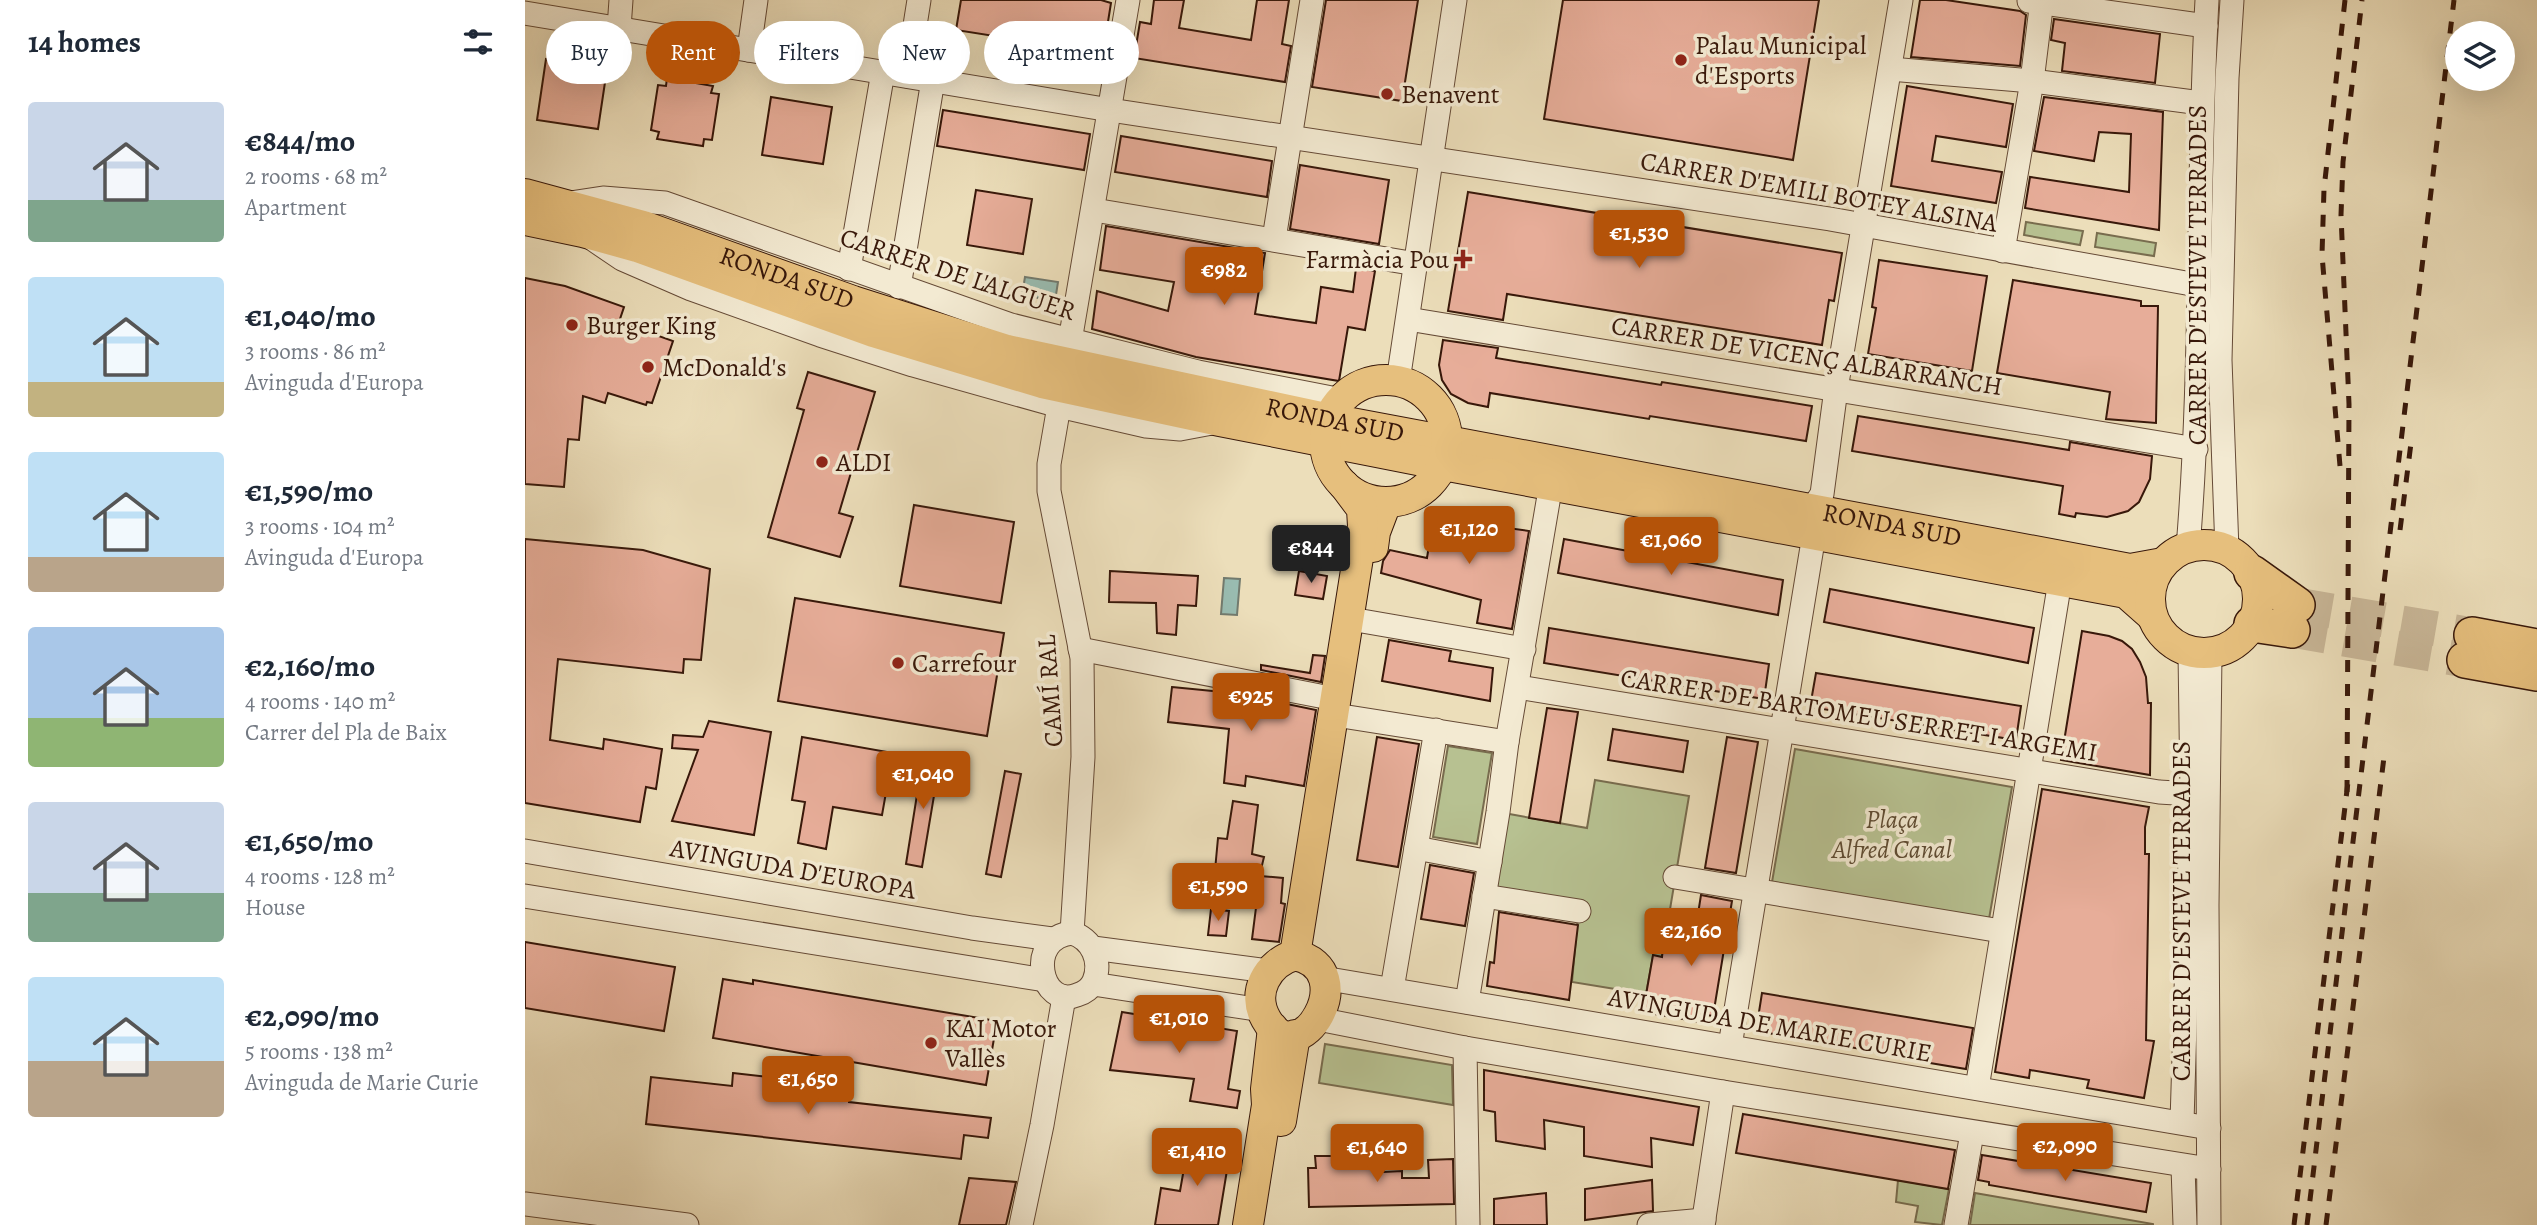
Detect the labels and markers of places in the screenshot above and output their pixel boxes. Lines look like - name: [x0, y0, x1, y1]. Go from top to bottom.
- place label: Palau Municipal d'Esports: [1695, 28, 1866, 93]
- marker: Palau Municipal d'Esports: [1673, 52, 1689, 68]
- place label: Benavent: [1401, 77, 1500, 112]
- marker: Benavent: [1379, 86, 1395, 102]
- pin: €1,530: [1582, 210, 1696, 270]
- place label: Farmàcia Pou: [1305, 242, 1450, 277]
- pin: €982: [1183, 247, 1265, 307]
- marker: Farmàcia Pou: [1455, 251, 1471, 267]
- place label: Burger King: [586, 308, 716, 343]
- marker: Burger King: [564, 317, 580, 333]
- place label: McDonald's: [662, 350, 787, 385]
- marker: McDonald's: [640, 359, 656, 375]
- place label: ALDI: [835, 445, 892, 480]
- marker: ALDI: [814, 454, 830, 470]
- pin: €1,120: [1412, 506, 1526, 566]
- pin: €1,060: [1614, 518, 1728, 577]
- pin: €844: [1270, 526, 1352, 585]
- place label: Carrefour: [912, 646, 1017, 681]
- marker: Carrefour: [890, 655, 906, 671]
- pin: €925: [1210, 674, 1292, 733]
- pin: €1,040: [866, 752, 980, 811]
- pin: €1,590: [1161, 864, 1275, 923]
- pin: €2,160: [1634, 908, 1748, 968]
- pin: €1,010: [1122, 996, 1236, 1055]
- place label: KAI Motor Vallès: [944, 1011, 1057, 1076]
- marker: KAI Motor Vallès: [923, 1035, 939, 1051]
- pin: €1,650: [751, 1056, 865, 1116]
- pin: €1,640: [1320, 1124, 1434, 1184]
- pin: €2,090: [2008, 1124, 2122, 1183]
- pin: €1,410: [1140, 1128, 1254, 1188]

